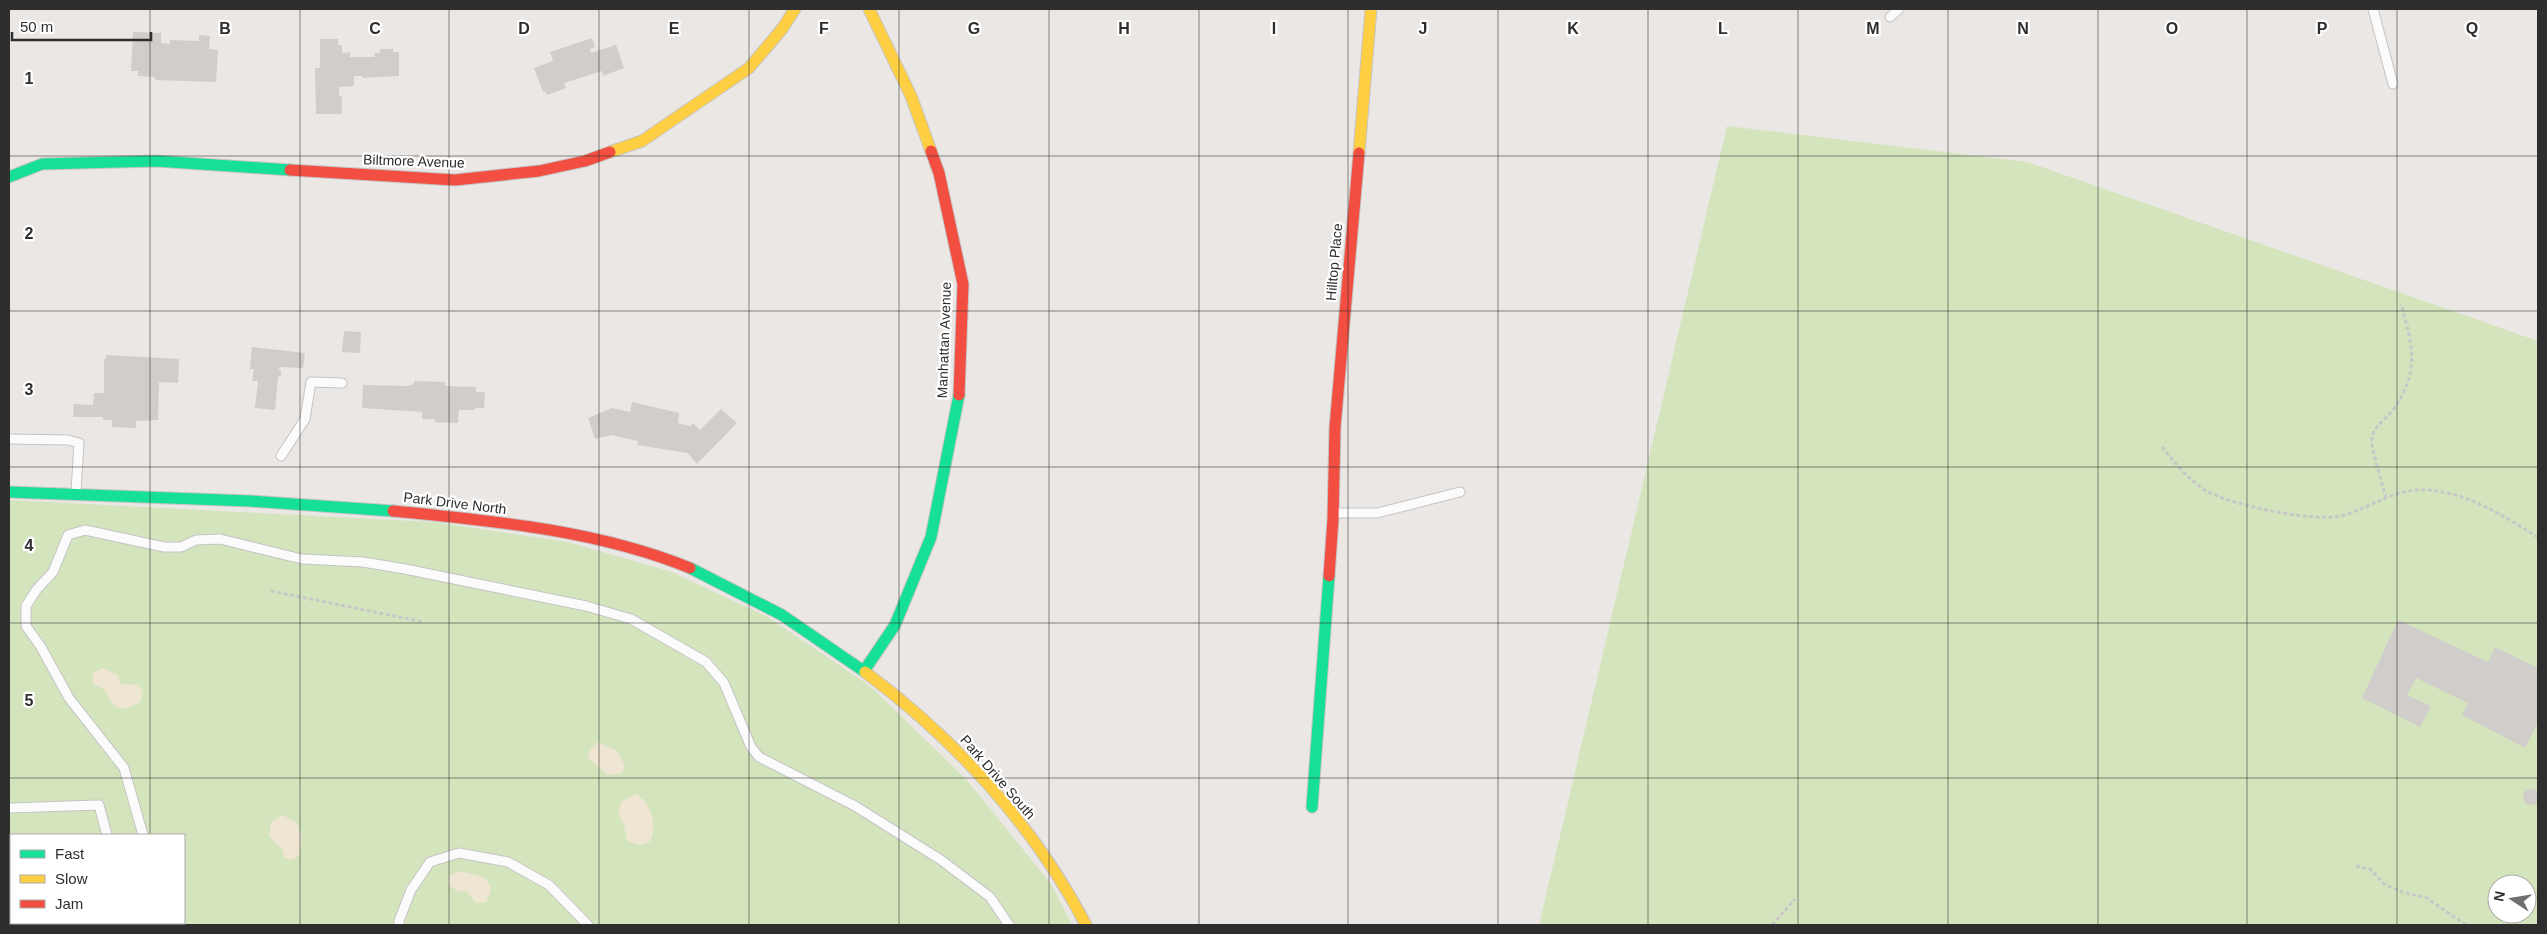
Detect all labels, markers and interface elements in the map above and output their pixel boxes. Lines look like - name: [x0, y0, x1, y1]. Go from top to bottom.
- scale bar: [12, 10, 151, 42]
- text: 50 m: [20, 18, 53, 35]
- text: B: [219, 20, 231, 37]
- text: C: [369, 20, 381, 37]
- text: D: [518, 20, 530, 37]
- text: E: [669, 20, 680, 37]
- text: F: [819, 20, 829, 37]
- text: G: [968, 20, 980, 37]
- text: H: [1118, 20, 1130, 37]
- text: I: [1272, 20, 1276, 37]
- text: J: [1419, 20, 1427, 37]
- text: K: [1567, 20, 1579, 37]
- text: L: [1718, 20, 1728, 37]
- text: M: [1866, 20, 1880, 37]
- text: N: [2017, 20, 2029, 37]
- text: O: [2166, 20, 2178, 37]
- text: P: [2317, 20, 2328, 37]
- text: Q: [2466, 20, 2478, 37]
- text: 1: [25, 70, 34, 87]
- street label: Biltmore Avenue: [363, 151, 465, 171]
- street label: Hilltop Place: [1323, 222, 1345, 301]
- text: 2: [25, 225, 34, 242]
- street label: Manhattan Avenue: [934, 281, 954, 399]
- text: 3: [25, 381, 34, 398]
- street label: Park Drive North: [403, 489, 507, 517]
- text: 4: [25, 537, 34, 554]
- text: 5: [25, 692, 34, 709]
- street label: Park Drive South: [957, 732, 1039, 822]
- legend: [10, 834, 185, 924]
- text: Fast: [55, 845, 85, 862]
- text: Slow: [55, 870, 88, 887]
- north arrow: [2487, 874, 2537, 924]
- text: N: [2490, 890, 2508, 903]
- text: Jam: [55, 895, 83, 912]

